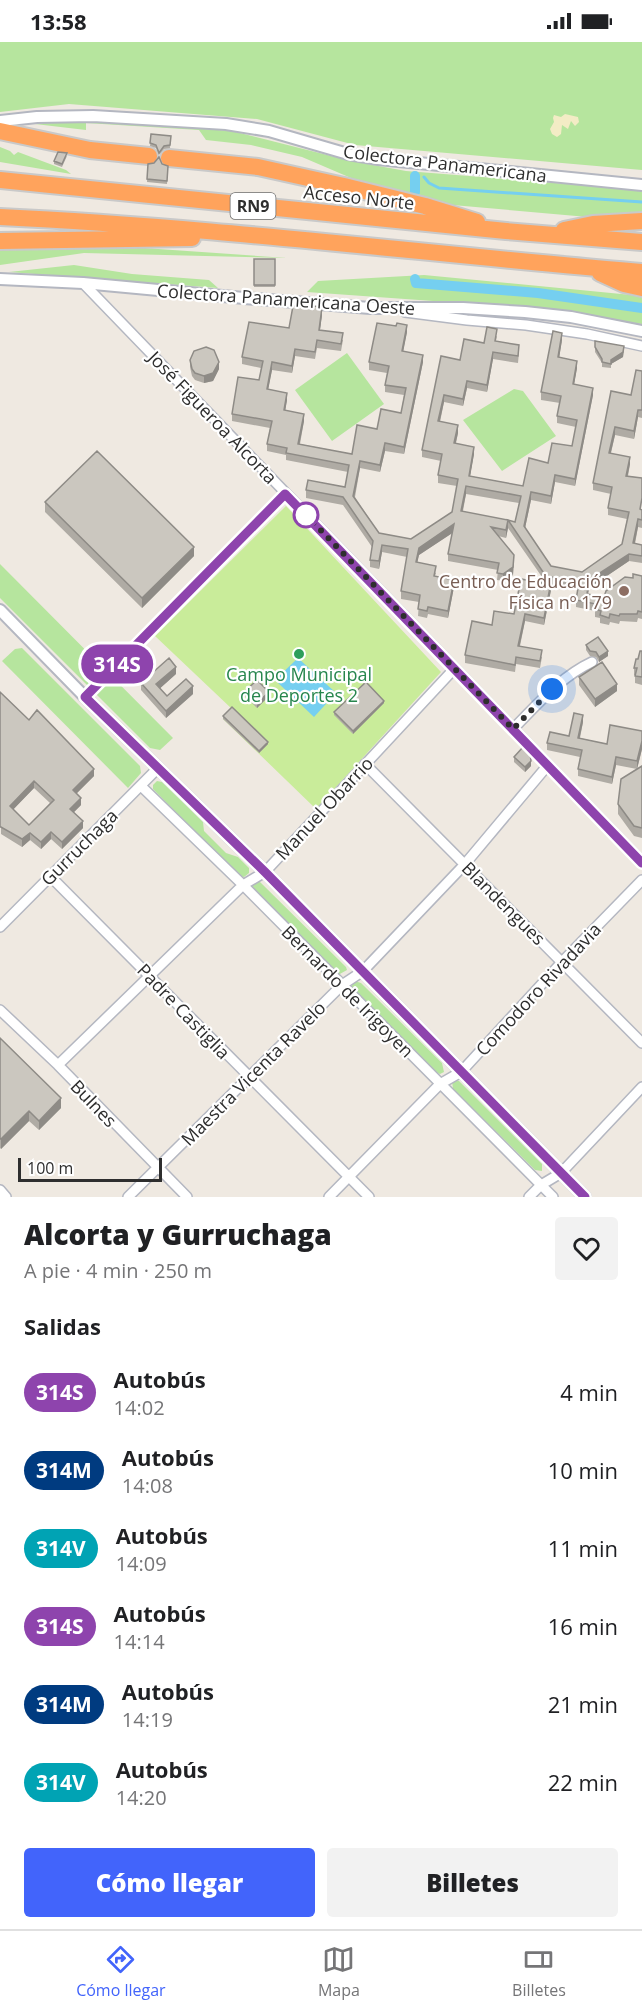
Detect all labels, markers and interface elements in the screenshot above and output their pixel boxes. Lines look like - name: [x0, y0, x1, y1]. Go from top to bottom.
- text: 13:58: [30, 6, 87, 36]
- street label: Colectora Panamericana: [342, 139, 548, 187]
- street label: Acceso Norte: [303, 179, 415, 215]
- road number: RN9: [230, 193, 276, 219]
- street label: Colectora Panamericana Oeste: [156, 278, 416, 320]
- street label: José Figueroa Alcorta: [142, 344, 283, 489]
- unlabelled marker: [293, 502, 319, 528]
- place label: Centro de Educación Física nº 179: [439, 569, 612, 614]
- marker: Centro de Educación Física nº 179: [617, 584, 631, 598]
- line badge: 314S: [75, 644, 159, 684]
- marker: Campo Municipal de Deportes 2: [292, 647, 306, 661]
- text: 314S: [93, 650, 141, 678]
- place label: Campo Municipal de Deportes 2: [226, 662, 372, 707]
- your location: [537, 674, 567, 704]
- street label: Manuel Obarrio: [270, 751, 378, 865]
- street label: Gurruchaga: [35, 803, 123, 891]
- street label: Blandengues: [457, 856, 551, 950]
- street label: Comodoro Rivadavia: [470, 917, 606, 1061]
- street label: Bernardo de Irigoyen: [277, 920, 419, 1062]
- street label: Padre Castiglia: [132, 958, 236, 1064]
- street label: Maestra Vicenta Ravelo: [176, 996, 330, 1150]
- street label: Bulnes: [66, 1074, 122, 1132]
- scale bar: [18, 1155, 162, 1182]
- text: 100 m: [27, 1157, 73, 1179]
- text: Alcorta y Gurruchaga: [24, 1215, 332, 1253]
- button: heart: [555, 1217, 618, 1280]
- text: A pie · 4 min · 250 m: [24, 1257, 212, 1284]
- text: Salidas: [24, 1311, 101, 1341]
- text: Autobús: [114, 1364, 206, 1394]
- text: 4 min: [560, 1377, 618, 1407]
- text: 314S: [36, 1378, 84, 1406]
- text: 14:02: [114, 1394, 165, 1421]
- text: Autobús: [122, 1442, 214, 1472]
- text: 10 min: [548, 1455, 618, 1485]
- text: 314M: [36, 1456, 92, 1484]
- text: 14:08: [122, 1472, 173, 1499]
- text: Autobús: [116, 1520, 208, 1550]
- text: 11 min: [548, 1533, 618, 1563]
- text: 314V: [36, 1534, 86, 1562]
- text: 14:09: [116, 1550, 167, 1577]
- text: Autobús: [114, 1598, 206, 1628]
- text: 16 min: [548, 1611, 618, 1641]
- text: 314S: [36, 1612, 84, 1640]
- text: 14:14: [114, 1628, 165, 1655]
- text: Autobús: [122, 1676, 214, 1706]
- text: 21 min: [548, 1689, 618, 1719]
- text: 314M: [36, 1690, 92, 1718]
- text: 14:19: [122, 1706, 173, 1733]
- text: Autobús: [116, 1754, 208, 1784]
- text: 22 min: [548, 1767, 618, 1797]
- text: 314V: [36, 1768, 86, 1796]
- text: 14:20: [116, 1784, 167, 1811]
- button: Cómo llegar: [24, 1848, 315, 1917]
- button: Billetes: [327, 1848, 618, 1917]
- tab: Cómo llegar: [76, 1943, 166, 2001]
- tab: Mapa: [318, 1943, 360, 2001]
- tab: Billetes: [512, 1943, 566, 2001]

